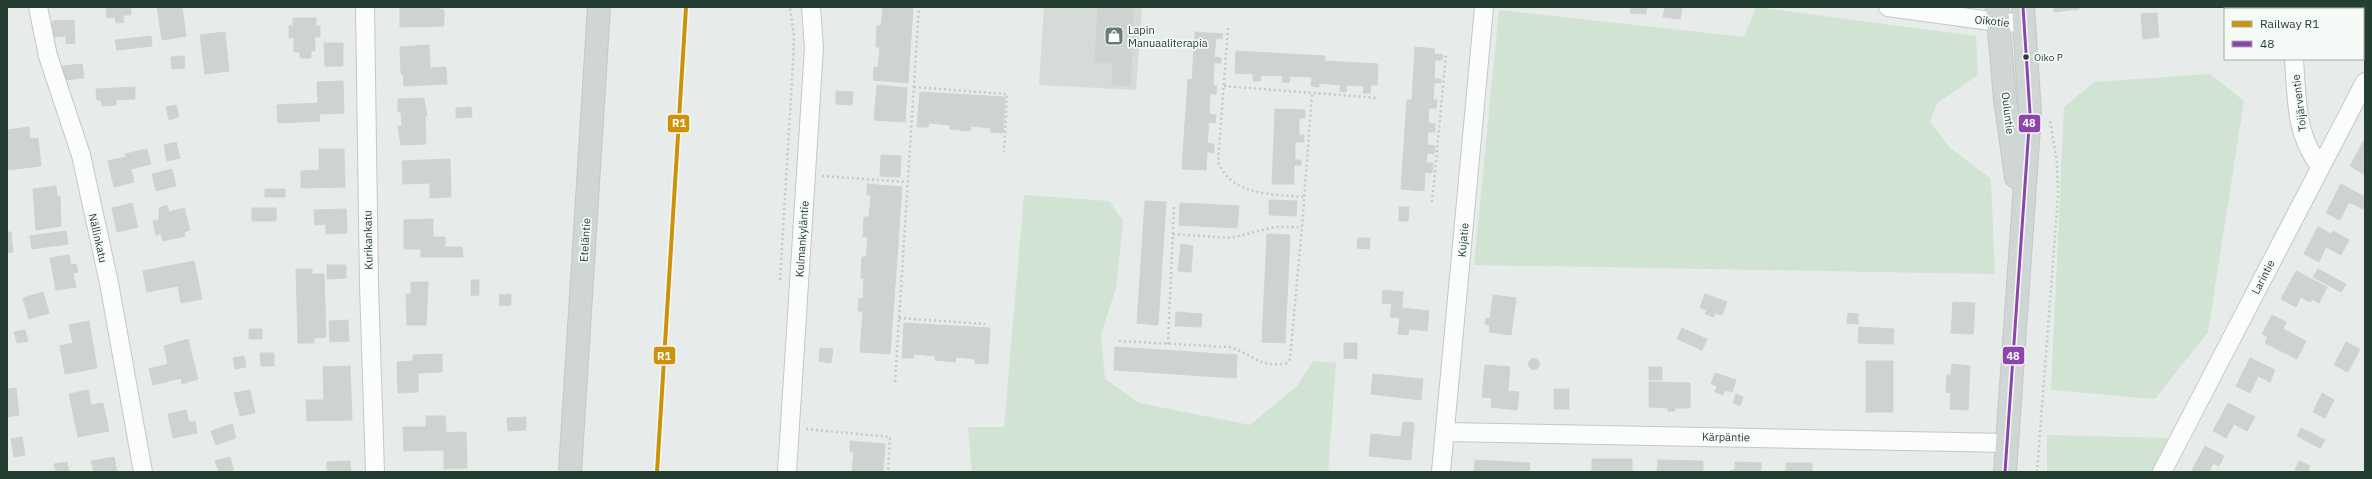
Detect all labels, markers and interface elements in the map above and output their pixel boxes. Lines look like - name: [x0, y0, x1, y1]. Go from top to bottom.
- legend: [2224, 8, 2364, 60]
- street label: Oikotie: [1974, 12, 2010, 30]
- text: Railway R1: [2260, 16, 2319, 31]
- place label: Lapin Manuaaliterapia: [1128, 23, 1208, 50]
- shop icon: Lapin Manuaaliterapia: [1103, 25, 1125, 47]
- text: 48: [2260, 36, 2274, 51]
- place label: Oiko P: [2034, 51, 2063, 64]
- marker: Oiko P: [2021, 52, 2031, 62]
- street label: Toijärventie: [2289, 74, 2309, 132]
- street label: Ouluntie: [1998, 91, 2018, 135]
- line badge: R1: [667, 114, 690, 133]
- line badge: 48: [2018, 114, 2041, 133]
- text: R1: [672, 116, 686, 130]
- text: 48: [2022, 116, 2036, 130]
- street label: Kulmankyläntie: [792, 200, 812, 278]
- street label: Kurikankatu: [360, 210, 376, 270]
- street label: Nällinkatu: [86, 212, 110, 264]
- street label: Eteläntie: [576, 218, 594, 262]
- street label: Kujatie: [1455, 222, 1471, 258]
- street label: Larintie: [2248, 257, 2278, 297]
- line badge: R1: [653, 346, 676, 365]
- line badge: 48: [2002, 346, 2025, 365]
- text: R1: [657, 349, 671, 363]
- text: 48: [2006, 349, 2020, 363]
- street label: Kärpäntie: [1702, 430, 1750, 444]

